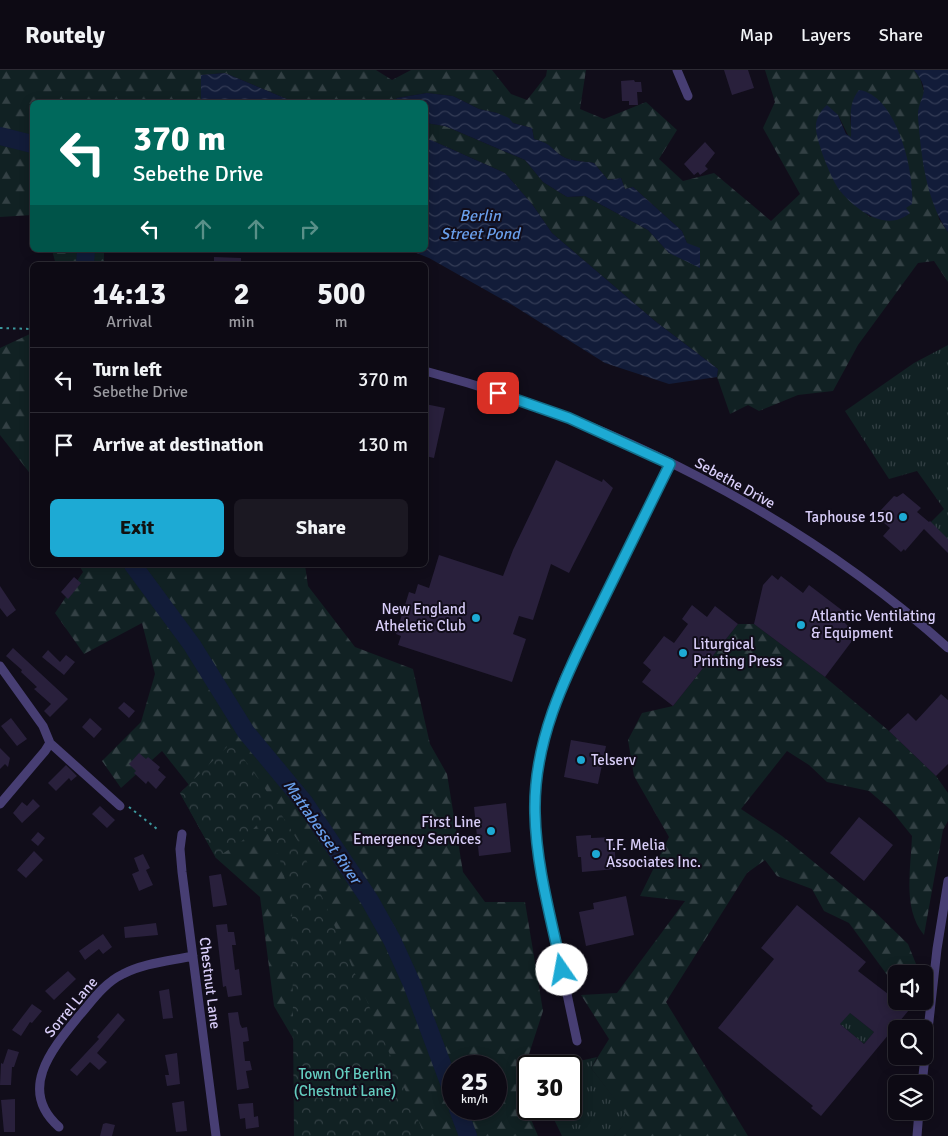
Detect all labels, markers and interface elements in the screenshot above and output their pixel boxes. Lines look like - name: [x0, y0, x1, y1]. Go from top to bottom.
- text: Routely: [25, 20, 105, 50]
- text: Map: [740, 24, 773, 46]
- text: Layers: [801, 24, 851, 46]
- text: Share: [879, 24, 923, 46]
- text: 370 m: [133, 117, 226, 160]
- icon: left: [50, 120, 115, 185]
- text: Sebethe Drive: [133, 160, 264, 187]
- water label: Berlin Street Pond: [440, 206, 522, 244]
- icon: left: [136, 215, 164, 243]
- icon: ahead: [189, 215, 217, 243]
- icon: ahead: [242, 215, 270, 243]
- icon: right: [295, 215, 323, 243]
- text: 14:13: [92, 276, 166, 313]
- text: 2: [233, 276, 250, 313]
- text: 500: [317, 276, 365, 313]
- text: Arrival: [106, 312, 152, 332]
- text: min: [229, 312, 254, 332]
- text: m: [335, 312, 348, 332]
- text: Turn left: [93, 358, 162, 382]
- icon: left: [50, 366, 78, 394]
- text: 370 m: [358, 368, 408, 392]
- pin: [477, 372, 519, 414]
- icon: arrive: [484, 379, 512, 407]
- text: Sebethe Drive: [93, 382, 188, 402]
- icon: arrive: [50, 431, 78, 459]
- text: Arrive at destination: [93, 433, 264, 457]
- text: 130 m: [358, 433, 408, 457]
- street label: Sebethe Drive: [692, 454, 778, 512]
- button: Exit: [50, 499, 224, 557]
- button: Share: [234, 499, 408, 557]
- place label: Taphouse 150: [805, 508, 893, 526]
- marker: Taphouse 150: [897, 511, 909, 523]
- place label: New England Atheletic Club: [375, 600, 466, 635]
- place label: Atlantic Ventilating & Equipment: [811, 607, 936, 642]
- marker: New England Atheletic Club: [470, 612, 482, 624]
- marker: Atlantic Ventilating & Equipment: [795, 619, 807, 631]
- place label: Liturgical Printing Press: [693, 635, 783, 670]
- marker: Liturgical Printing Press: [677, 647, 689, 659]
- place label: Telserv: [591, 751, 636, 769]
- marker: Telserv: [575, 754, 587, 766]
- water label: Mattabesset River: [279, 776, 367, 890]
- place label: First Line Emergency Services: [353, 813, 481, 848]
- marker: First Line Emergency Services: [485, 825, 497, 837]
- place label: T.F. Melia Associates Inc.: [606, 836, 701, 871]
- marker: T.F. Melia Associates Inc.: [590, 848, 602, 860]
- street label: Chestnut Lane: [195, 936, 225, 1030]
- position arrow: [535, 943, 587, 995]
- map controls: [888, 965, 933, 1120]
- button: sound: [888, 965, 933, 1010]
- street label: Sorrel Lane: [41, 973, 101, 1041]
- button: search: [888, 1020, 933, 1065]
- speed limit sign: 30: [517, 1055, 582, 1120]
- park label: Town Of Berlin (Chestnut Lane): [294, 1065, 396, 1100]
- text: 25: [461, 1066, 488, 1097]
- button: layers: [888, 1075, 933, 1120]
- text: km/h: [461, 1092, 488, 1107]

